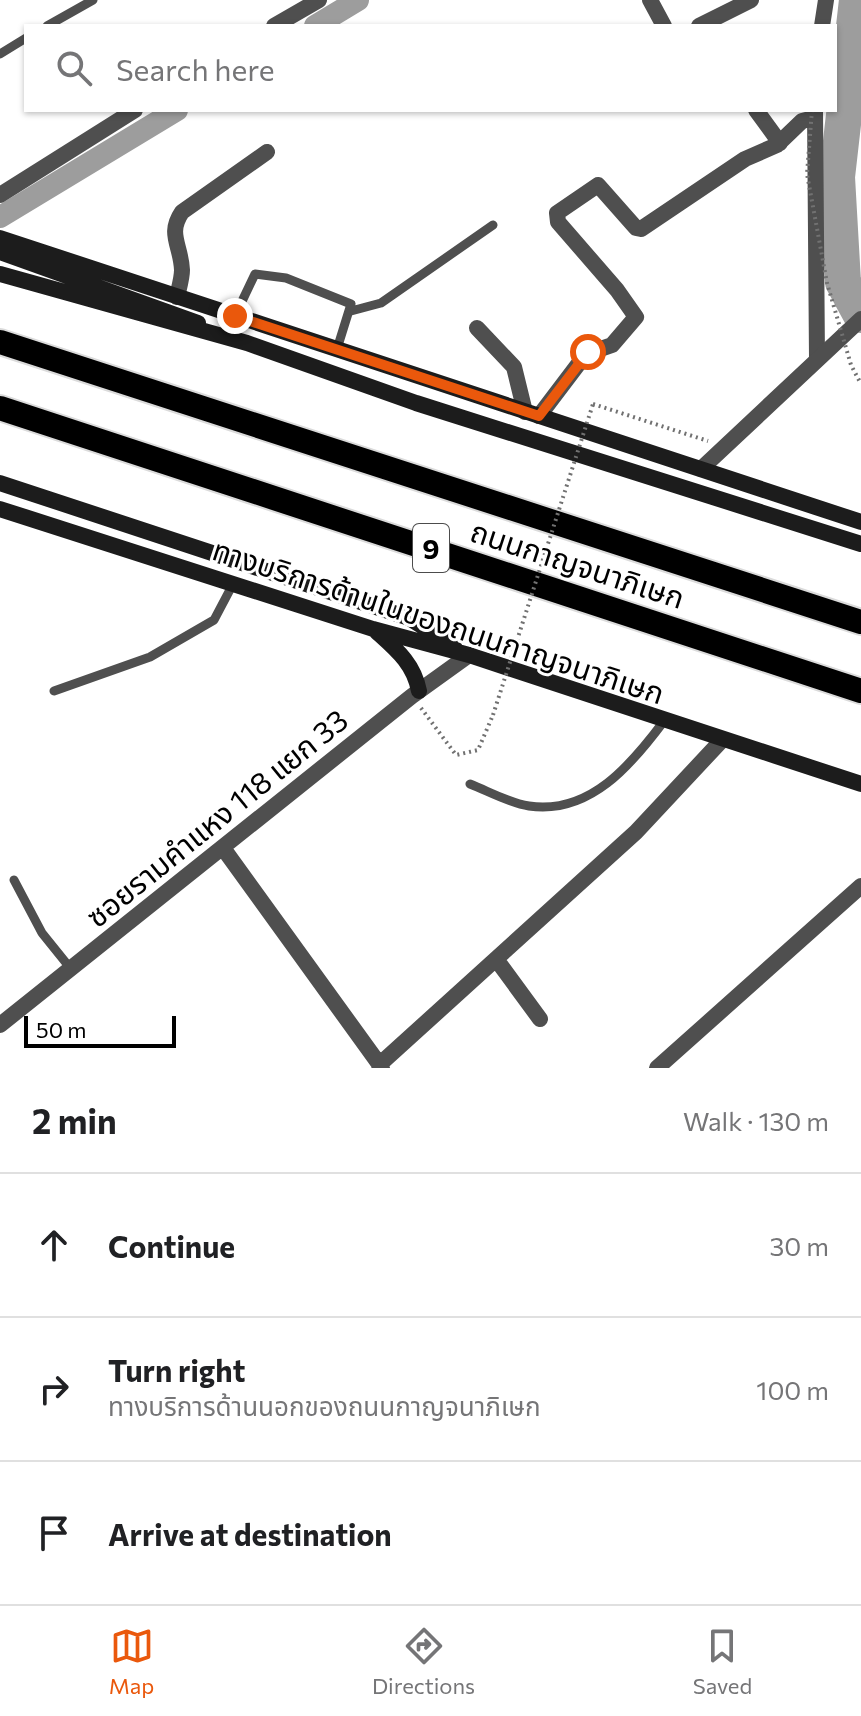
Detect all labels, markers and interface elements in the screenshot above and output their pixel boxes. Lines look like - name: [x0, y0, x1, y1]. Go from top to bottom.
- search box: [24, 24, 837, 112]
- icon: search: [52, 46, 96, 90]
- text: Search here: [116, 50, 275, 87]
- route end: [217, 298, 253, 334]
- route start: [570, 334, 606, 370]
- street label: ถนนกาญจนาภิเษก: [466, 511, 690, 615]
- road number: 9: [413, 524, 449, 572]
- street label: ทางบริการด้านในของถนนกาญจนาภิเษก: [209, 529, 669, 711]
- street label: ซอยรามคำแหง 118 แยก 33: [78, 700, 354, 934]
- scale bar: [24, 1012, 176, 1048]
- text: 50 m: [36, 1016, 86, 1043]
- text: 2 min: [32, 1099, 117, 1141]
- text: Walk · 130 m: [683, 1105, 829, 1136]
- icon: ahead: [32, 1223, 76, 1267]
- text: Continue: [108, 1227, 235, 1264]
- text: 30 m: [770, 1230, 829, 1261]
- text: Turn right: [108, 1351, 245, 1388]
- icon: right: [32, 1367, 76, 1411]
- text: 100 m: [756, 1374, 829, 1405]
- text: ทางบริการด้านนอกของถนนกาญจนาภิเษก: [108, 1390, 541, 1421]
- icon: arrive: [32, 1511, 76, 1555]
- text: Arrive at destination: [108, 1515, 392, 1552]
- tab: Map: [109, 1624, 154, 1699]
- tab: Directions: [372, 1624, 475, 1699]
- tab: Saved: [693, 1624, 752, 1699]

